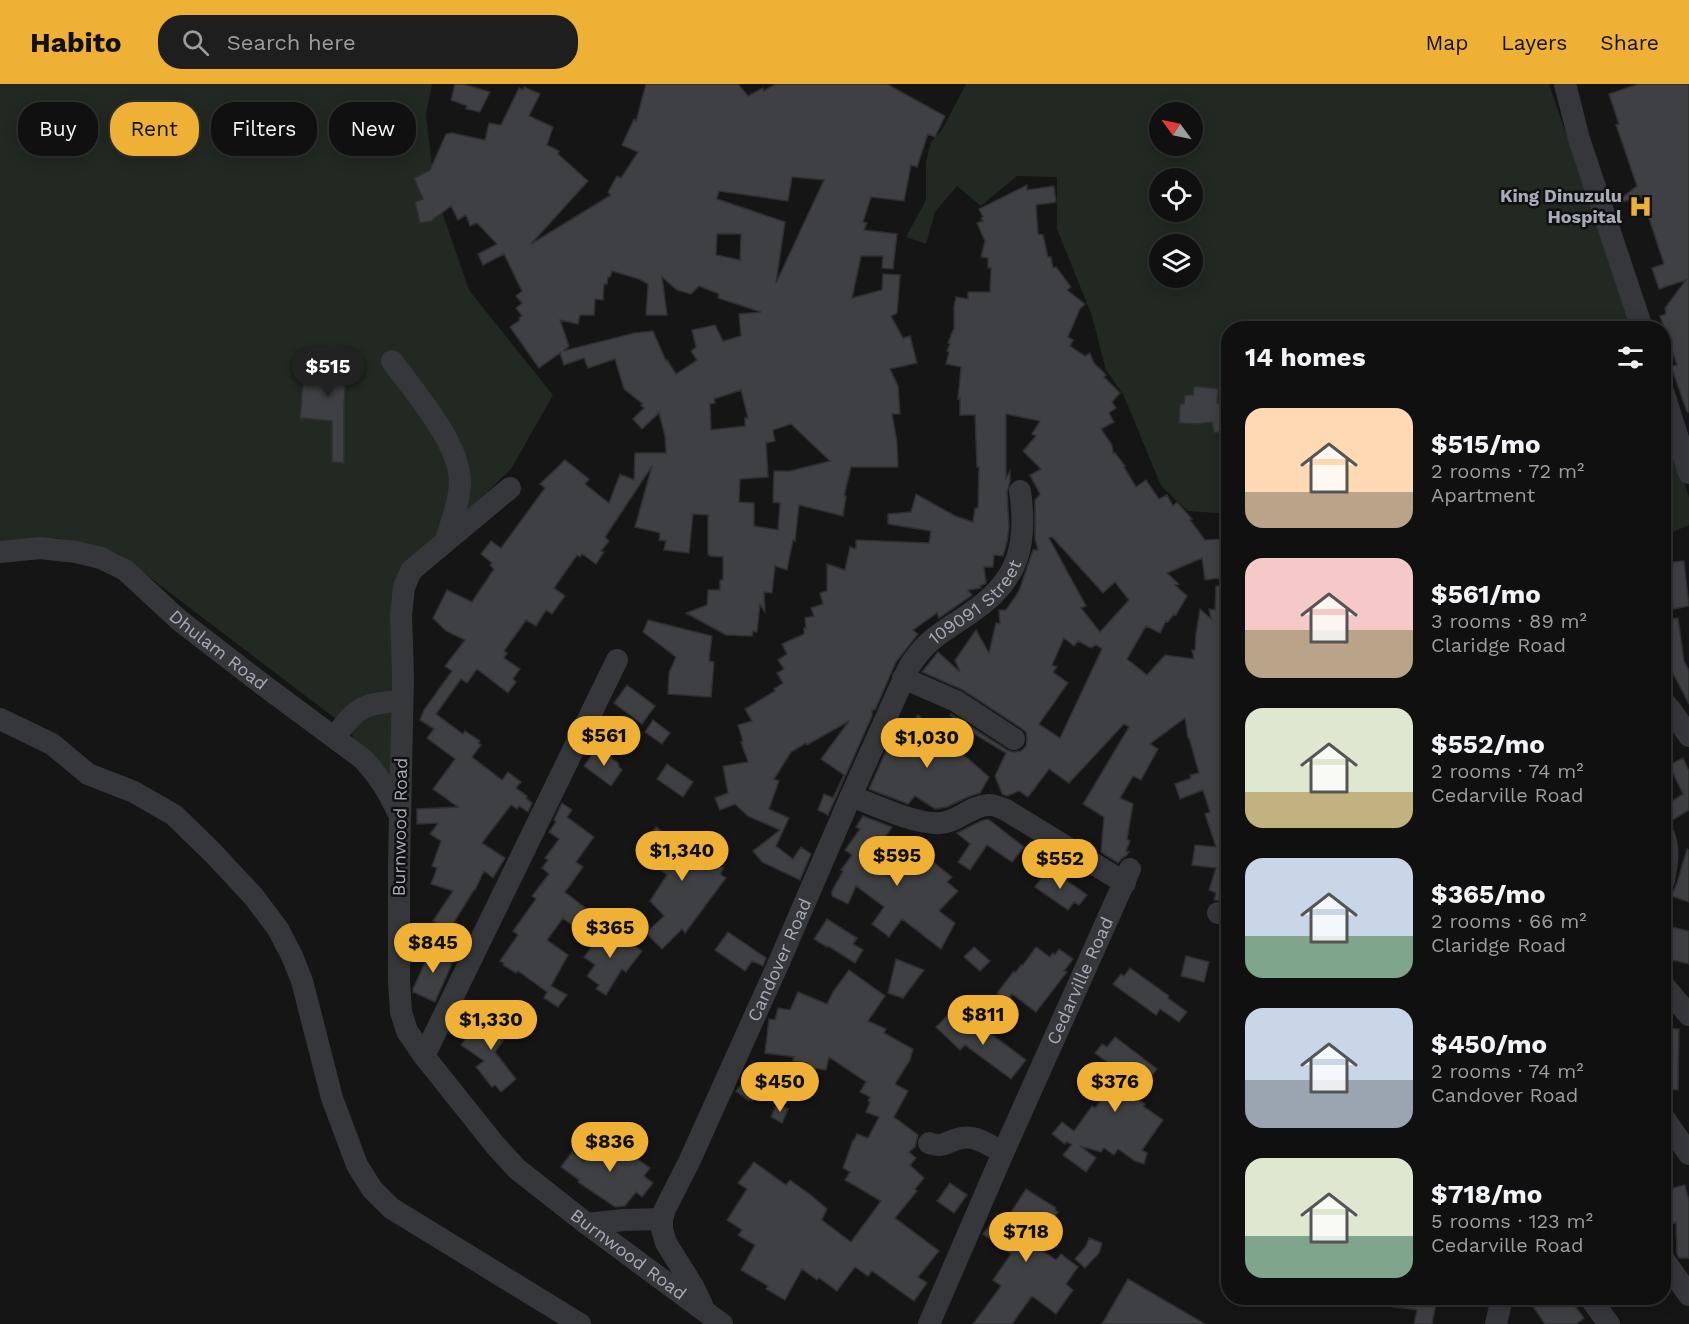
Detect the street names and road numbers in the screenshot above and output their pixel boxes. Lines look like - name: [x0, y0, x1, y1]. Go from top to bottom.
- street label: 109091 Street: [924, 556, 1026, 649]
- street label: Dhulam Road: [165, 605, 272, 694]
- street label: Burnwood Road: [388, 757, 411, 897]
- street label: Candover Road: [743, 895, 815, 1025]
- street label: Cedarville Road: [1042, 914, 1117, 1048]
- street label: Burnwood Road: [567, 1204, 691, 1304]

